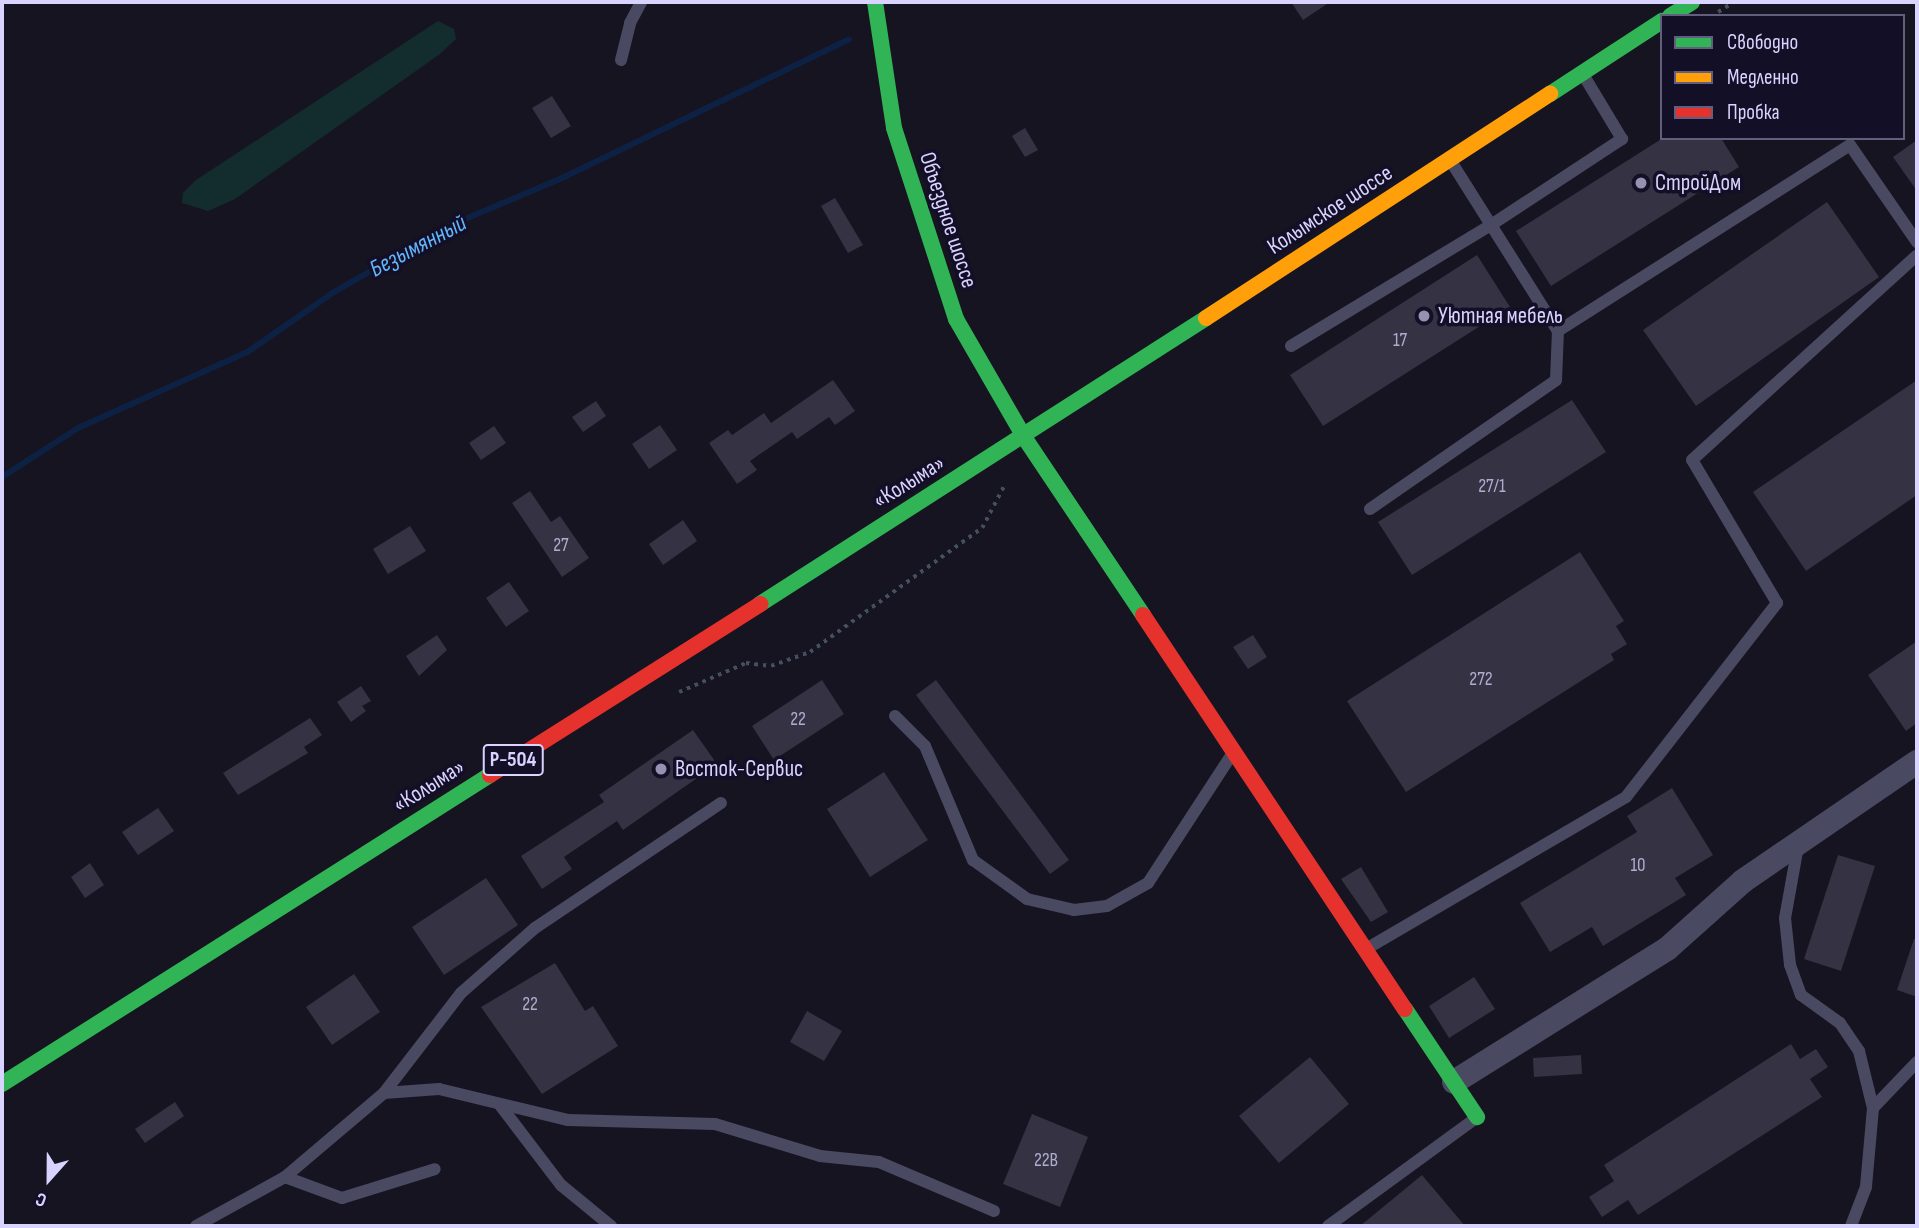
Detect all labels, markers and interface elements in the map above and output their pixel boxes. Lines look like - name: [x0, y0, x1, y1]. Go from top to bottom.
- legend: [1660, 14, 1905, 140]
- text: Свободно: [1727, 30, 1798, 55]
- text: Медленно: [1727, 65, 1799, 90]
- text: Пробка: [1727, 100, 1780, 125]
- street label: Объездное шоссе: [913, 149, 983, 291]
- street label: Колымское шоссе: [1262, 159, 1398, 261]
- place label: СтройДом: [1655, 169, 1741, 197]
- marker: СтройДом: [1633, 175, 1649, 191]
- water label: Безымянный: [365, 209, 471, 283]
- place label: Уютная мебель: [1438, 302, 1563, 330]
- marker: Уютная мебель: [1416, 308, 1432, 324]
- house number: 17: [1393, 330, 1407, 352]
- street label: «Колыма»: [868, 449, 950, 515]
- house number: 27/1: [1478, 476, 1506, 498]
- house number: 27: [553, 535, 569, 557]
- house number: 272: [1469, 669, 1493, 691]
- house number: 22: [790, 709, 806, 731]
- road number: Р-504: [482, 742, 544, 778]
- street label: «Колыма»: [388, 753, 470, 819]
- place label: Восток-Сервис: [675, 755, 803, 783]
- marker: Восток-Сервис: [653, 761, 669, 777]
- house number: 10: [1630, 855, 1646, 877]
- house number: 22: [522, 994, 538, 1016]
- north arrow: [14, 1144, 84, 1214]
- house number: 22В: [1034, 1150, 1058, 1172]
- text: С: [33, 1187, 50, 1212]

